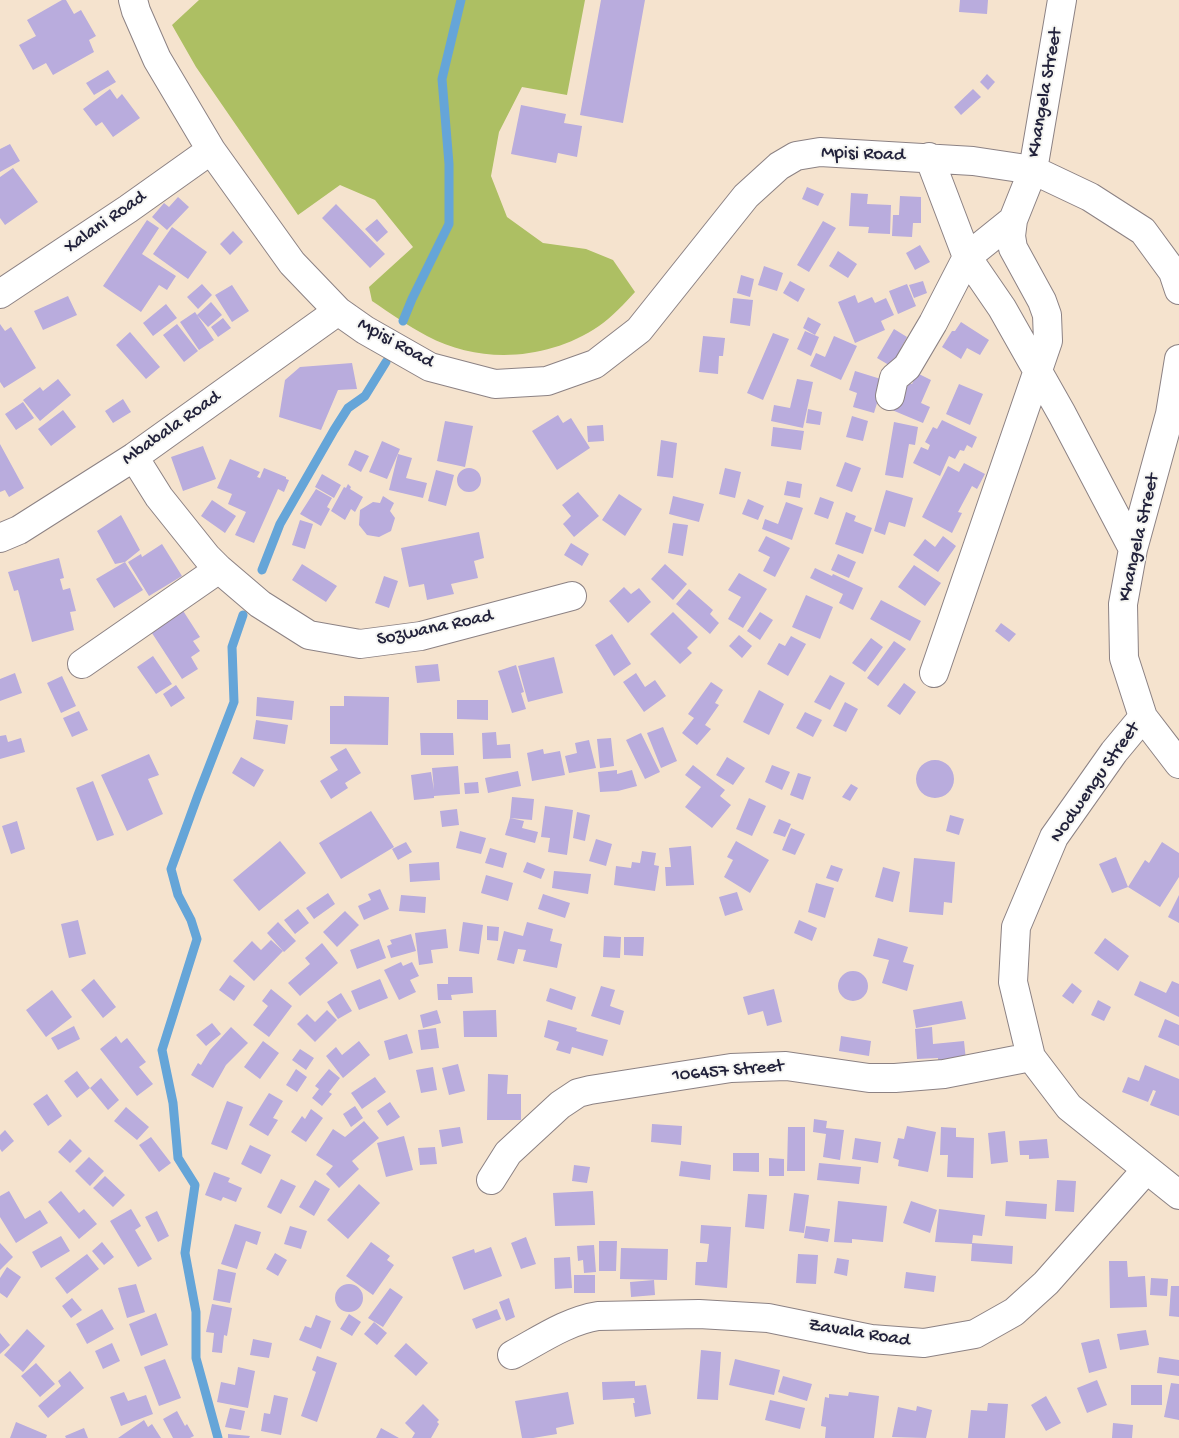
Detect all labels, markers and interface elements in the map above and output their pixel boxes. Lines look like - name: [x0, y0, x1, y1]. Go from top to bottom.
- street label: Khangela Street: [1023, 27, 1069, 159]
- street label: Mpisi Road: [821, 142, 905, 168]
- street label: Xalani Road: [61, 187, 151, 259]
- street label: Mpisi Road: [353, 314, 437, 374]
- street label: Mbabala Road: [118, 387, 226, 471]
- street label: Khangela Street: [1114, 472, 1166, 604]
- street label: Sozwana Road: [375, 606, 495, 652]
- street label: Nodwengu Street: [1046, 718, 1146, 848]
- street label: 106457 Street: [671, 1056, 785, 1088]
- street label: Zavala Road: [807, 1315, 911, 1353]

